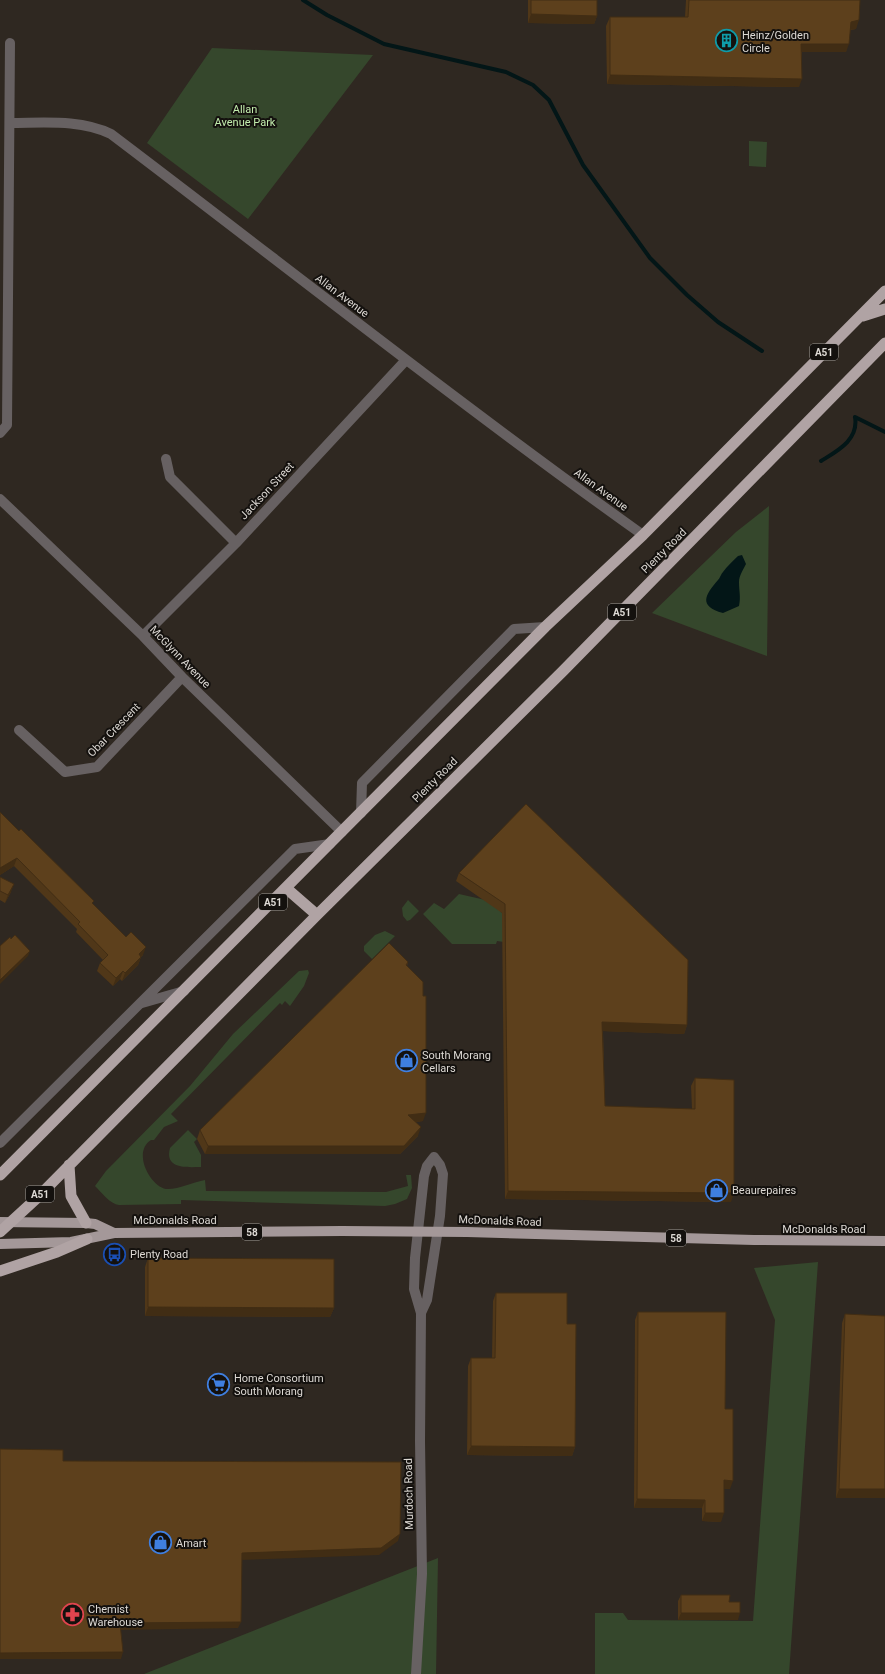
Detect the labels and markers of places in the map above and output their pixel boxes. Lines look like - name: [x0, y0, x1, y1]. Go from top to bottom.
- building icon: Heinz/Golden Circle: [714, 28, 740, 54]
- place label: Heinz/Golden Circle: [742, 29, 809, 55]
- shop icon: South Morang Cellars: [394, 1048, 420, 1074]
- place label: South Morang Cellars: [422, 1049, 491, 1075]
- shop icon: Beaurepaires: [703, 1177, 729, 1203]
- place label: Beaurepaires: [732, 1184, 796, 1197]
- bus stop icon: Plenty Road: [101, 1241, 127, 1267]
- place label: Plenty Road: [130, 1248, 188, 1261]
- supermarket icon: Home Consortium South Morang: [206, 1371, 232, 1397]
- place label: Home Consortium South Morang: [234, 1372, 324, 1398]
- shop icon: Amart: [148, 1530, 174, 1556]
- place label: Amart: [176, 1537, 207, 1550]
- pharmacy icon: Chemist Warehouse: [59, 1602, 85, 1628]
- place label: Chemist Warehouse: [88, 1603, 143, 1629]

